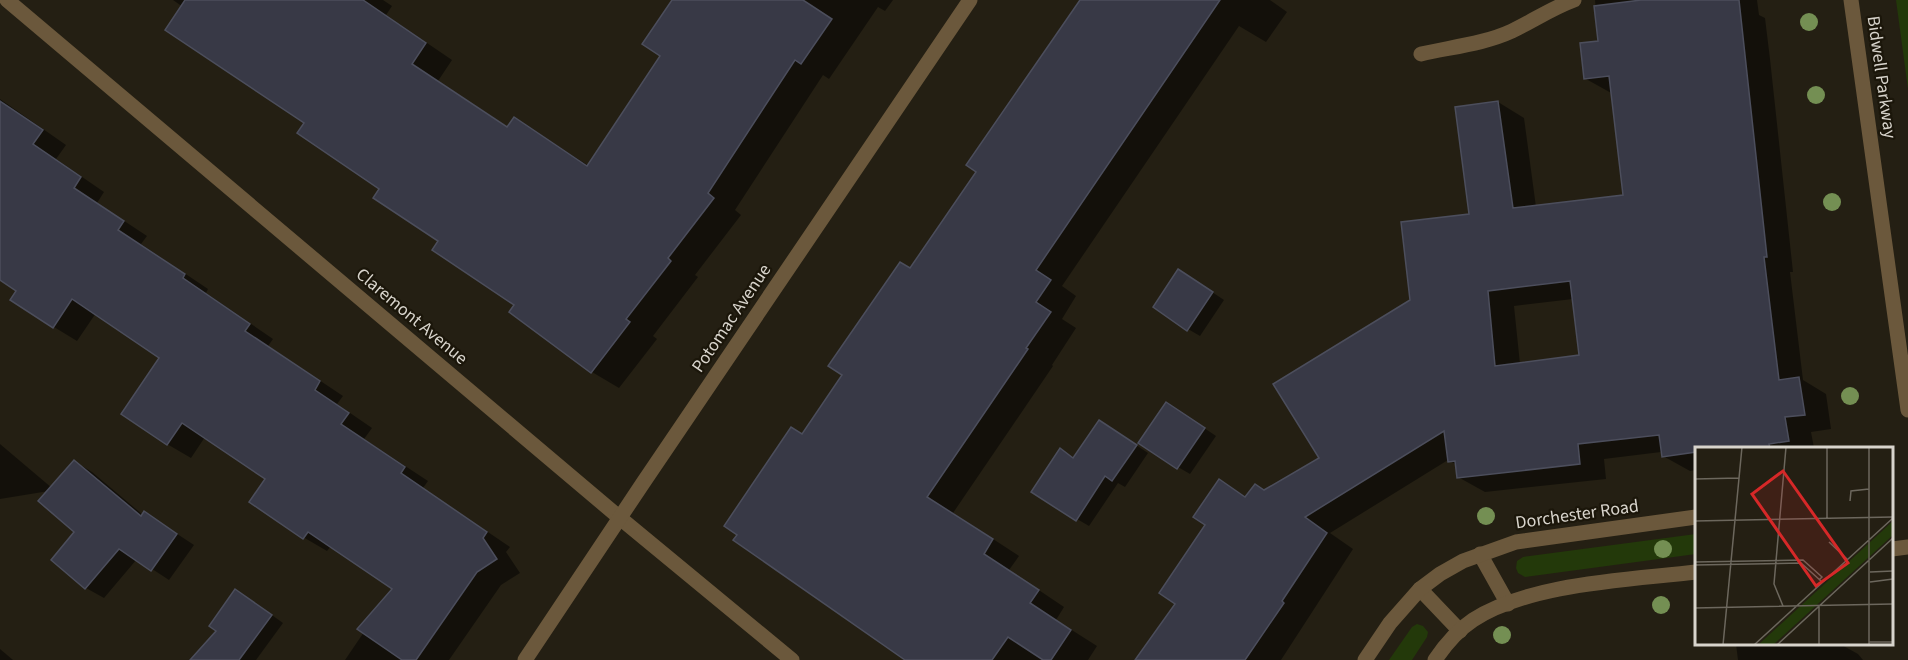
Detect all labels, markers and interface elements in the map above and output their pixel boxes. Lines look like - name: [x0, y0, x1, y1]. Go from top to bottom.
- street label: Bidwell Parkway: [1861, 14, 1903, 141]
- street label: Potomac Avenue: [686, 259, 777, 378]
- street label: Claremont Avenue: [351, 262, 473, 371]
- inset map: [1695, 447, 1893, 645]
- street label: Dorchester Road: [1514, 493, 1640, 536]

